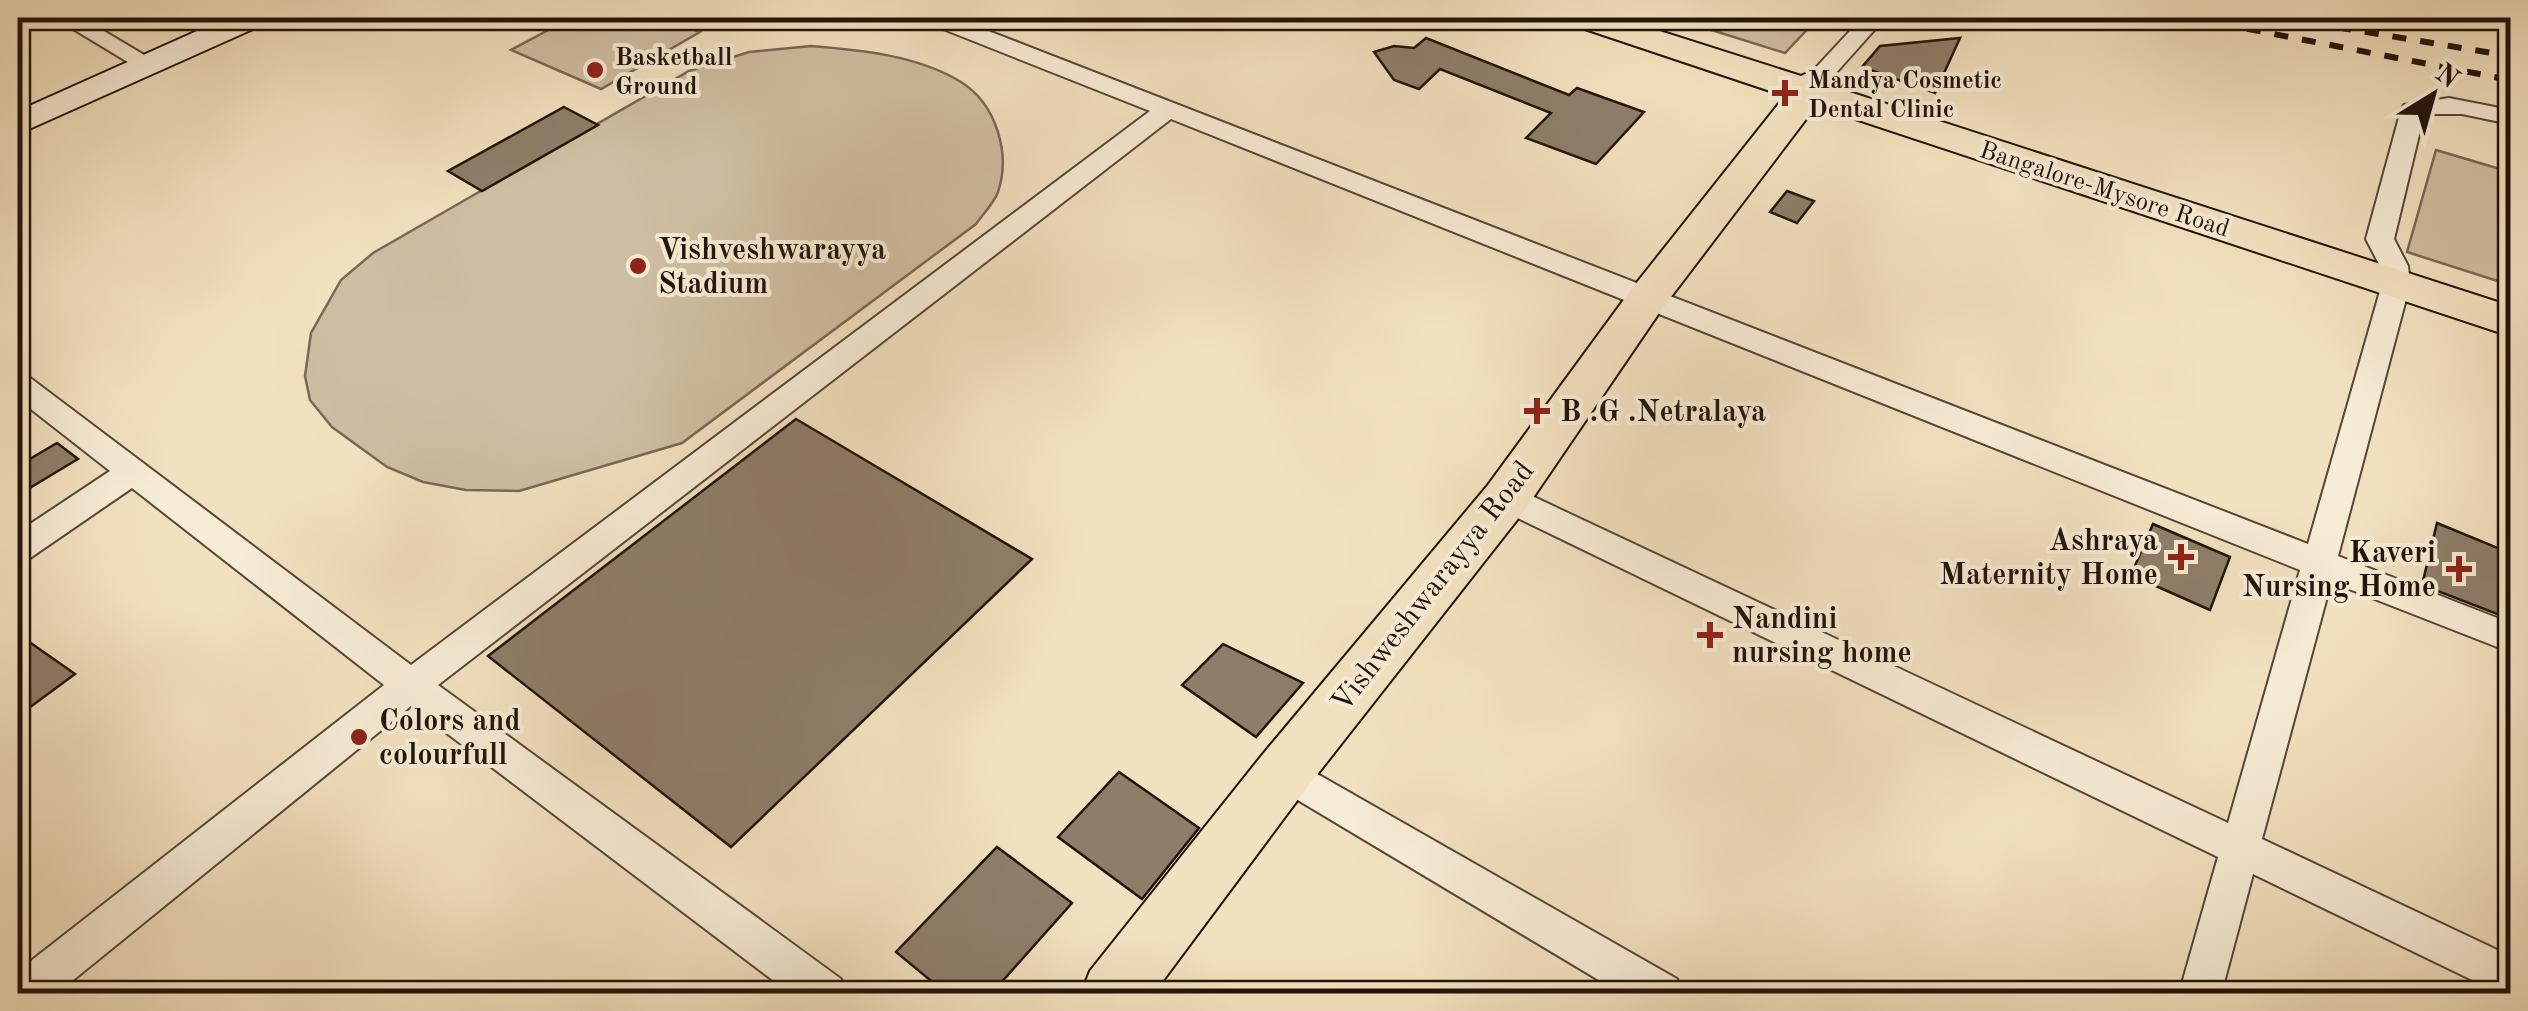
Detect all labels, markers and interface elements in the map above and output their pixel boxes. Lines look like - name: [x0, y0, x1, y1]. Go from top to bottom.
- north arrow: [2383, 45, 2483, 145]
- place label: Basketball Ground: [615, 46, 733, 100]
- marker: Basketball Ground: [584, 59, 606, 81]
- text: N: [2429, 60, 2464, 95]
- place label: Mandya Cosmetic Dental Clinic: [1808, 69, 2002, 123]
- marker: Mandya Cosmetic Dental Clinic: [1772, 80, 1798, 106]
- street label: Bangalore-Mysore Road: [1976, 138, 2232, 243]
- place label: Vishveshwarayya Stadium: [658, 236, 886, 300]
- marker: Vishveshwarayya Stadium: [627, 255, 649, 277]
- marker: B .G .Netralaya: [1524, 398, 1550, 424]
- place label: B .G .Netralaya: [1560, 398, 1766, 428]
- street label: Vishweshwarayya Road: [1327, 456, 1541, 718]
- place label: Ashraya Maternity Home: [1939, 527, 2158, 591]
- place label: Kaveri Nursing Home: [2242, 539, 2436, 603]
- marker: Ashraya Maternity Home: [2168, 544, 2194, 570]
- marker: Kaveri Nursing Home: [2446, 556, 2472, 582]
- place label: Nandini nursing home: [1732, 605, 1912, 669]
- marker: Nandini nursing home: [1697, 622, 1723, 648]
- place label: Colors and colourfull: [379, 707, 521, 771]
- marker: Colors and colourfull: [348, 726, 370, 748]

